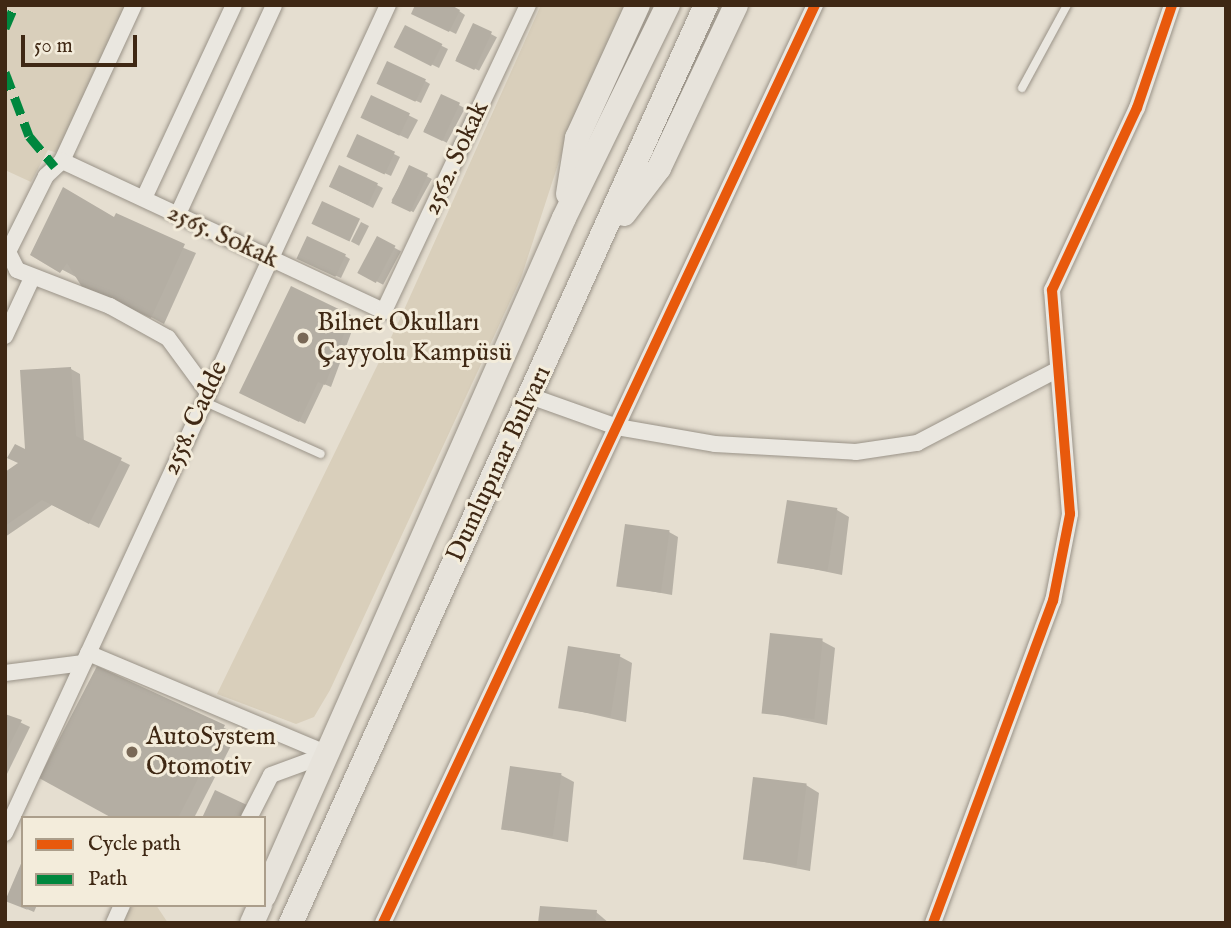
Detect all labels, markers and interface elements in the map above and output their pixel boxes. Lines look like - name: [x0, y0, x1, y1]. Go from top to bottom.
- scale bar: [24, 21, 140, 65]
- text: 50 m: [34, 33, 73, 60]
- street label: 2562. Sokak: [416, 96, 496, 220]
- street label: 2565. Sokak: [162, 197, 284, 275]
- place label: Bilnet Okulları Çayyolu Kampüsü: [317, 307, 512, 368]
- marker: Bilnet Okulları Çayyolu Kampüsü: [295, 330, 311, 346]
- street label: 2558. Cadde: [155, 356, 235, 480]
- street label: Dumlupınar Bulvarı: [440, 361, 558, 567]
- place label: AutoSystem Otomotiv: [146, 721, 276, 782]
- marker: AutoSystem Otomotiv: [124, 744, 140, 760]
- legend: [21, 816, 266, 907]
- text: Cycle path: [88, 831, 181, 858]
- text: Path: [88, 866, 127, 893]

